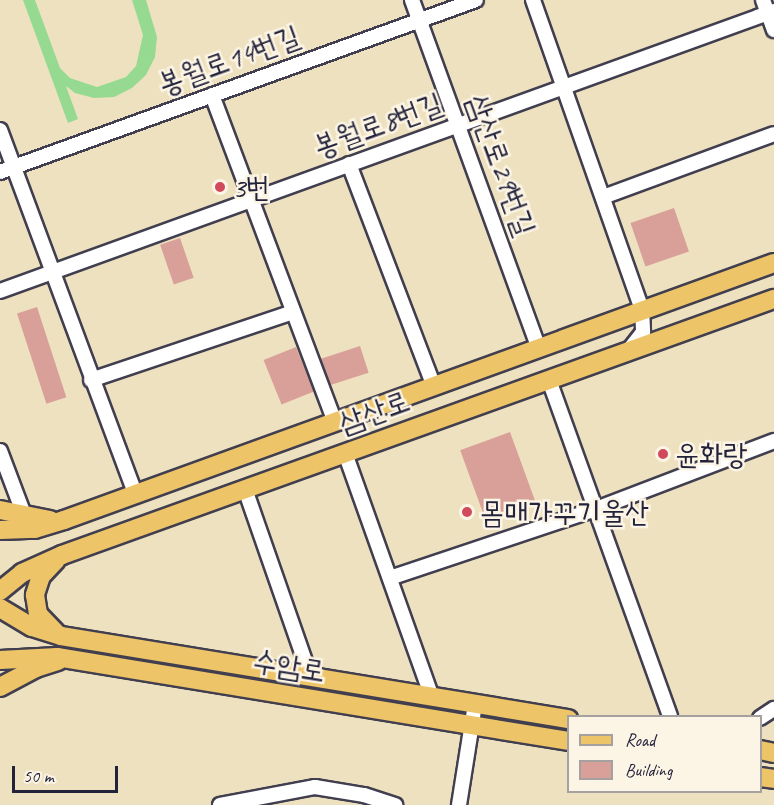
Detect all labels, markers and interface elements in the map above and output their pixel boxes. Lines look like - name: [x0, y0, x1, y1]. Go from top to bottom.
- street label: 봉월로14번길: [153, 18, 305, 102]
- street label: 봉월로8번길: [309, 85, 447, 165]
- street label: 삼산로29번길: [459, 89, 543, 241]
- place label: 3번: [232, 169, 270, 205]
- marker: 3번: [213, 180, 227, 194]
- street label: 삼산로: [334, 383, 414, 441]
- place label: 윤화랑: [675, 436, 747, 472]
- marker: 윤화랑: [656, 447, 670, 461]
- place label: 몸매가꾸기울산: [480, 494, 649, 530]
- marker: 몸매가꾸기울산: [458, 503, 476, 521]
- street label: 수암로: [250, 643, 328, 689]
- legend: [567, 715, 762, 793]
- text: Road: [625, 729, 655, 751]
- scale bar: [15, 754, 122, 792]
- text: Building: [625, 759, 672, 781]
- text: 50 m: [23, 765, 54, 787]

